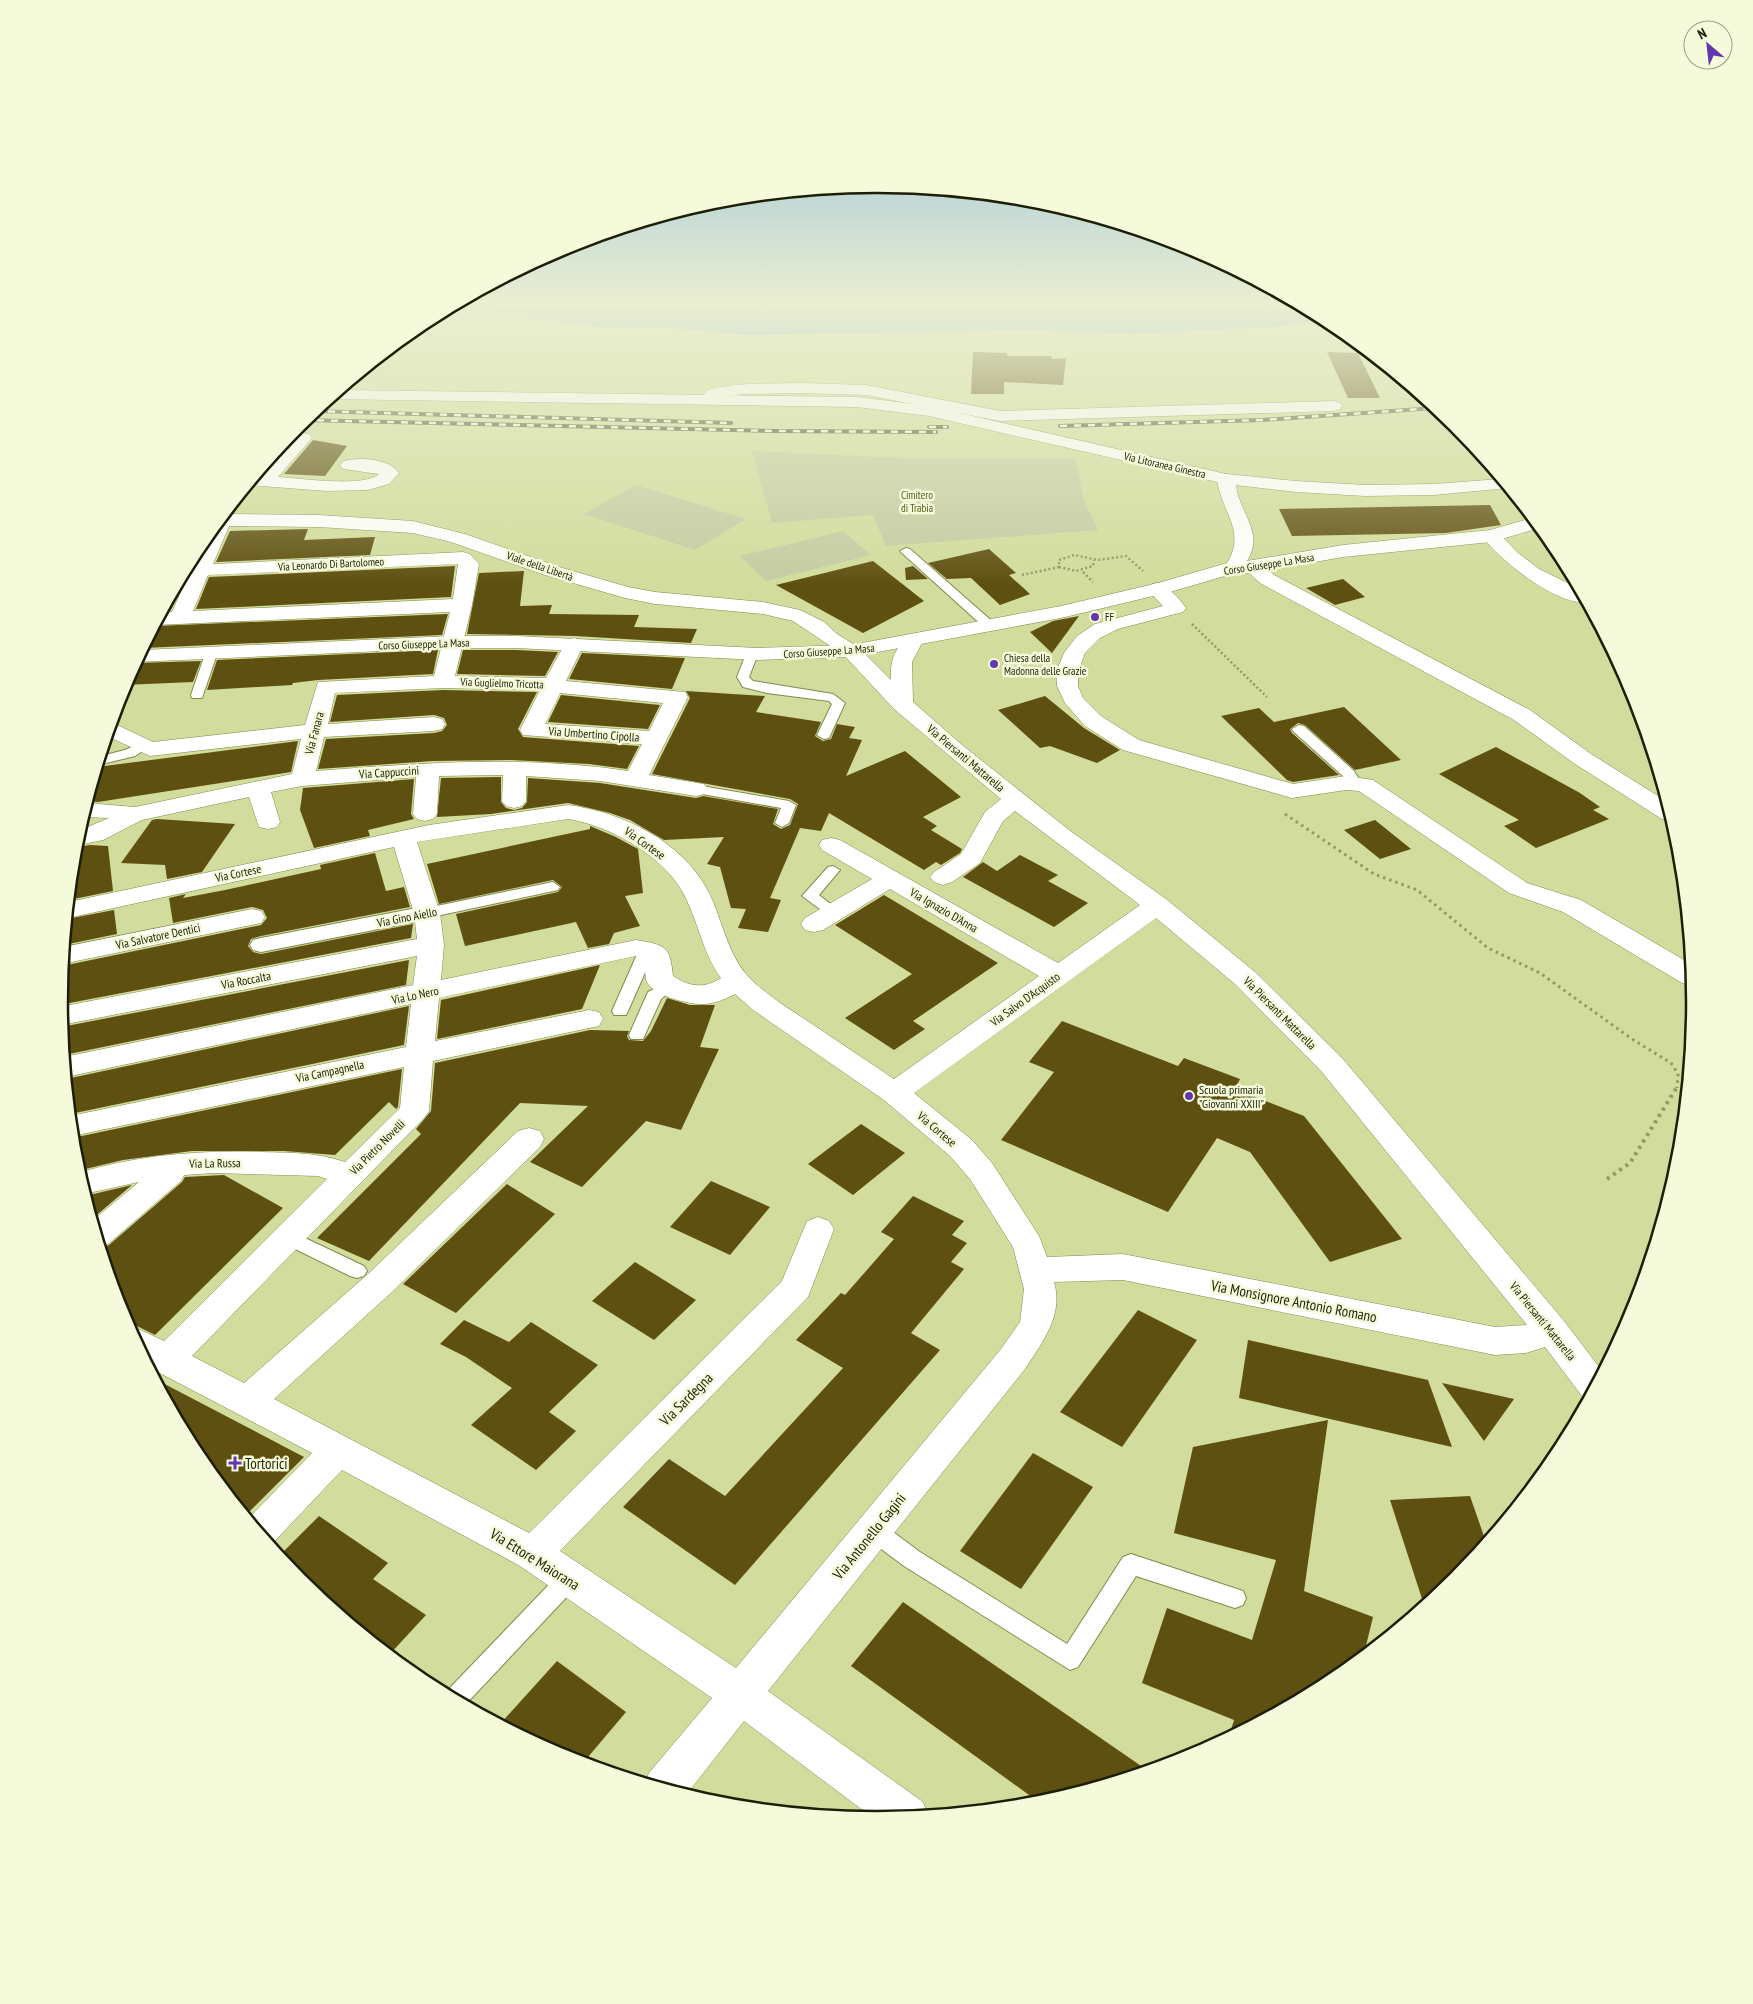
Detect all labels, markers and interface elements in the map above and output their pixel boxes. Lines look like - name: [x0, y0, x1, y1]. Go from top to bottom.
- north arrow: [1683, 20, 1733, 70]
- text: N: [1694, 24, 1709, 43]
- street label: Via Litoranea Ginestra: [1122, 449, 1207, 481]
- park label: Cimitero di Trabia: [901, 488, 933, 515]
- street label: Viale della Libertà: [504, 548, 575, 584]
- street label: Corso Giuseppe La Masa: [1223, 550, 1315, 578]
- street label: Via Leonardo Di Bartolomeo: [277, 554, 385, 574]
- place label: FF: [1105, 610, 1115, 624]
- marker: FF: [1089, 611, 1101, 623]
- street label: Corso Giuseppe La Masa: [378, 635, 470, 653]
- street label: Corso Giuseppe La Masa: [783, 641, 875, 661]
- place label: Chiesa della Madonna delle Grazie: [1004, 651, 1087, 678]
- marker: Chiesa della Madonna delle Grazie: [988, 658, 1000, 670]
- street label: Via Guglielmo Tricotta: [459, 675, 544, 691]
- street label: Via Fanara: [301, 710, 327, 757]
- street label: Via Piersanti Mattarella: [923, 720, 1008, 795]
- street label: Via Umbertino Cipolla: [547, 723, 640, 745]
- street label: Via Cappuccini: [357, 762, 420, 782]
- street label: Via Cortese: [621, 823, 668, 863]
- street label: Via Cortese: [213, 861, 262, 885]
- street label: Via Ignazio D'Anna: [906, 884, 981, 936]
- street label: Via Gino Aiello: [375, 904, 438, 930]
- street label: Via Salvatore Dentici: [113, 920, 202, 953]
- street label: Via Roccalta: [219, 968, 272, 992]
- street label: Via Salvo D'Acquisto: [986, 969, 1063, 1030]
- street label: Via Piersanti Mattarella: [1240, 973, 1320, 1053]
- street label: Via Lo Nero: [389, 983, 440, 1007]
- street label: Via Campagnella: [294, 1056, 366, 1086]
- place label: Scuola primaria "Giovanni XXIII": [1199, 1082, 1264, 1111]
- marker: Scuola primaria "Giovanni XXIII": [1183, 1090, 1195, 1102]
- street label: Via Cortese: [914, 1108, 960, 1150]
- street label: Via Pietro Novelli: [345, 1116, 408, 1179]
- street label: Via La Russa: [188, 1155, 241, 1171]
- street label: Via Monsignore Antonio Romano: [1208, 1275, 1379, 1326]
- street label: Via Piersanti Mattarella: [1506, 1278, 1579, 1363]
- street label: Via Sardegna: [655, 1368, 717, 1430]
- place label: Tortorici: [245, 1454, 288, 1473]
- marker: Tortorici: [229, 1457, 241, 1469]
- street label: Via Antonello Gagini: [828, 1489, 910, 1584]
- street label: Via Ettore Maiorana: [486, 1523, 583, 1594]

